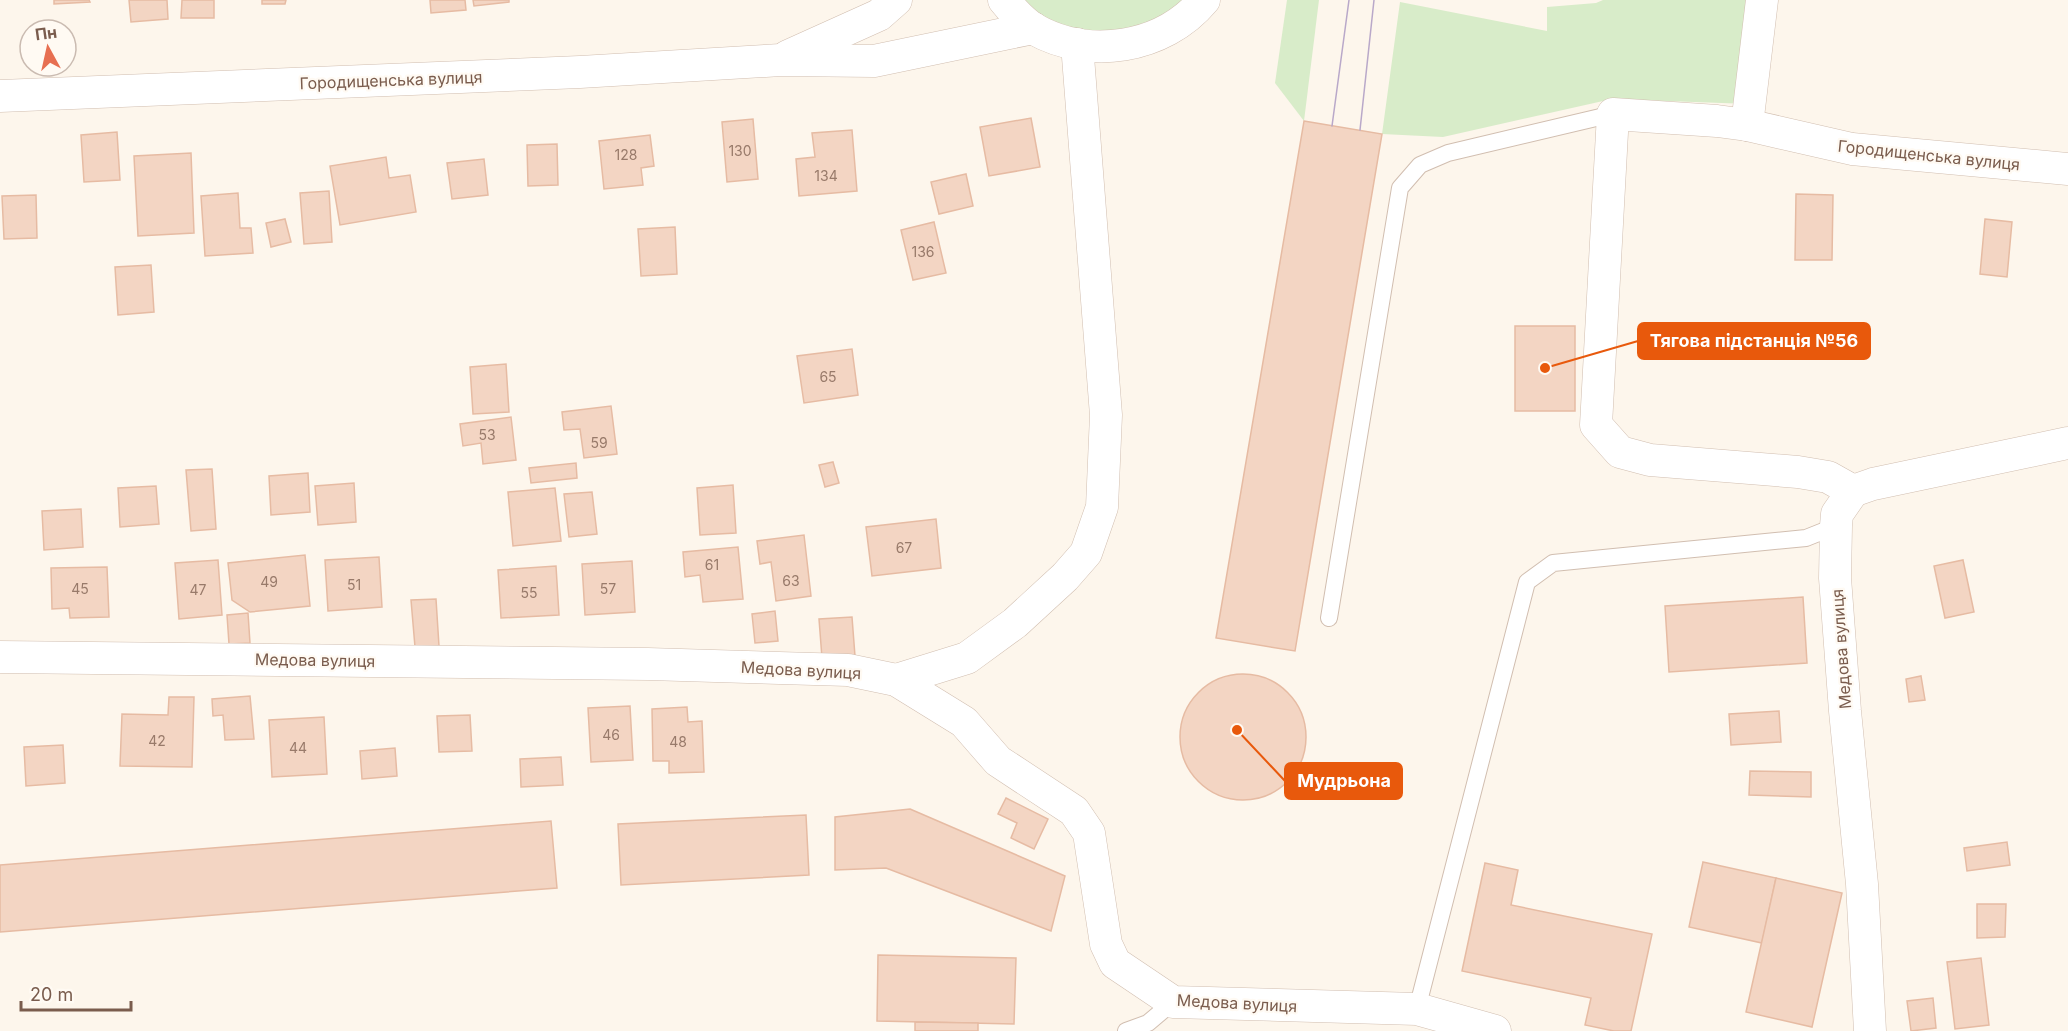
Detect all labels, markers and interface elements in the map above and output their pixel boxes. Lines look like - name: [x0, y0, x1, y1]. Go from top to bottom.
- north arrow: [18, 18, 78, 78]
- text: Пн: [34, 22, 58, 45]
- street label: Городищенська вулиця: [299, 67, 483, 93]
- street label: Городищенська вулиця: [1837, 135, 2021, 175]
- house number: 130: [728, 142, 752, 159]
- house number: 128: [615, 146, 637, 163]
- house number: 134: [814, 167, 838, 184]
- house number: 136: [911, 243, 935, 260]
- callout: Тягова підстанція №56: [1638, 323, 1870, 359]
- text: Тягова підстанція №56: [1650, 330, 1858, 351]
- house number: 65: [819, 368, 837, 385]
- house number: 53: [478, 426, 496, 443]
- house number: 59: [590, 434, 608, 451]
- house number: 67: [896, 539, 912, 556]
- house number: 61: [705, 556, 719, 573]
- house number: 63: [782, 572, 800, 589]
- house number: 49: [260, 573, 278, 590]
- house number: 51: [347, 576, 361, 593]
- house number: 45: [71, 580, 89, 597]
- house number: 57: [600, 580, 616, 597]
- house number: 47: [190, 581, 207, 598]
- house number: 55: [520, 584, 538, 601]
- street label: Медова вулиця: [1827, 588, 1855, 710]
- street label: Медова вулиця: [255, 649, 375, 671]
- street label: Медова вулиця: [740, 657, 862, 683]
- house number: 46: [602, 726, 620, 743]
- house number: 42: [148, 732, 166, 749]
- house number: 48: [669, 733, 687, 750]
- house number: 44: [289, 739, 307, 756]
- callout: Мудрьона: [1285, 763, 1402, 799]
- text: Мудрьона: [1297, 770, 1391, 791]
- scale bar: [21, 974, 130, 1012]
- text: 20 m: [30, 984, 73, 1005]
- street label: Медова вулиця: [1176, 990, 1298, 1016]

